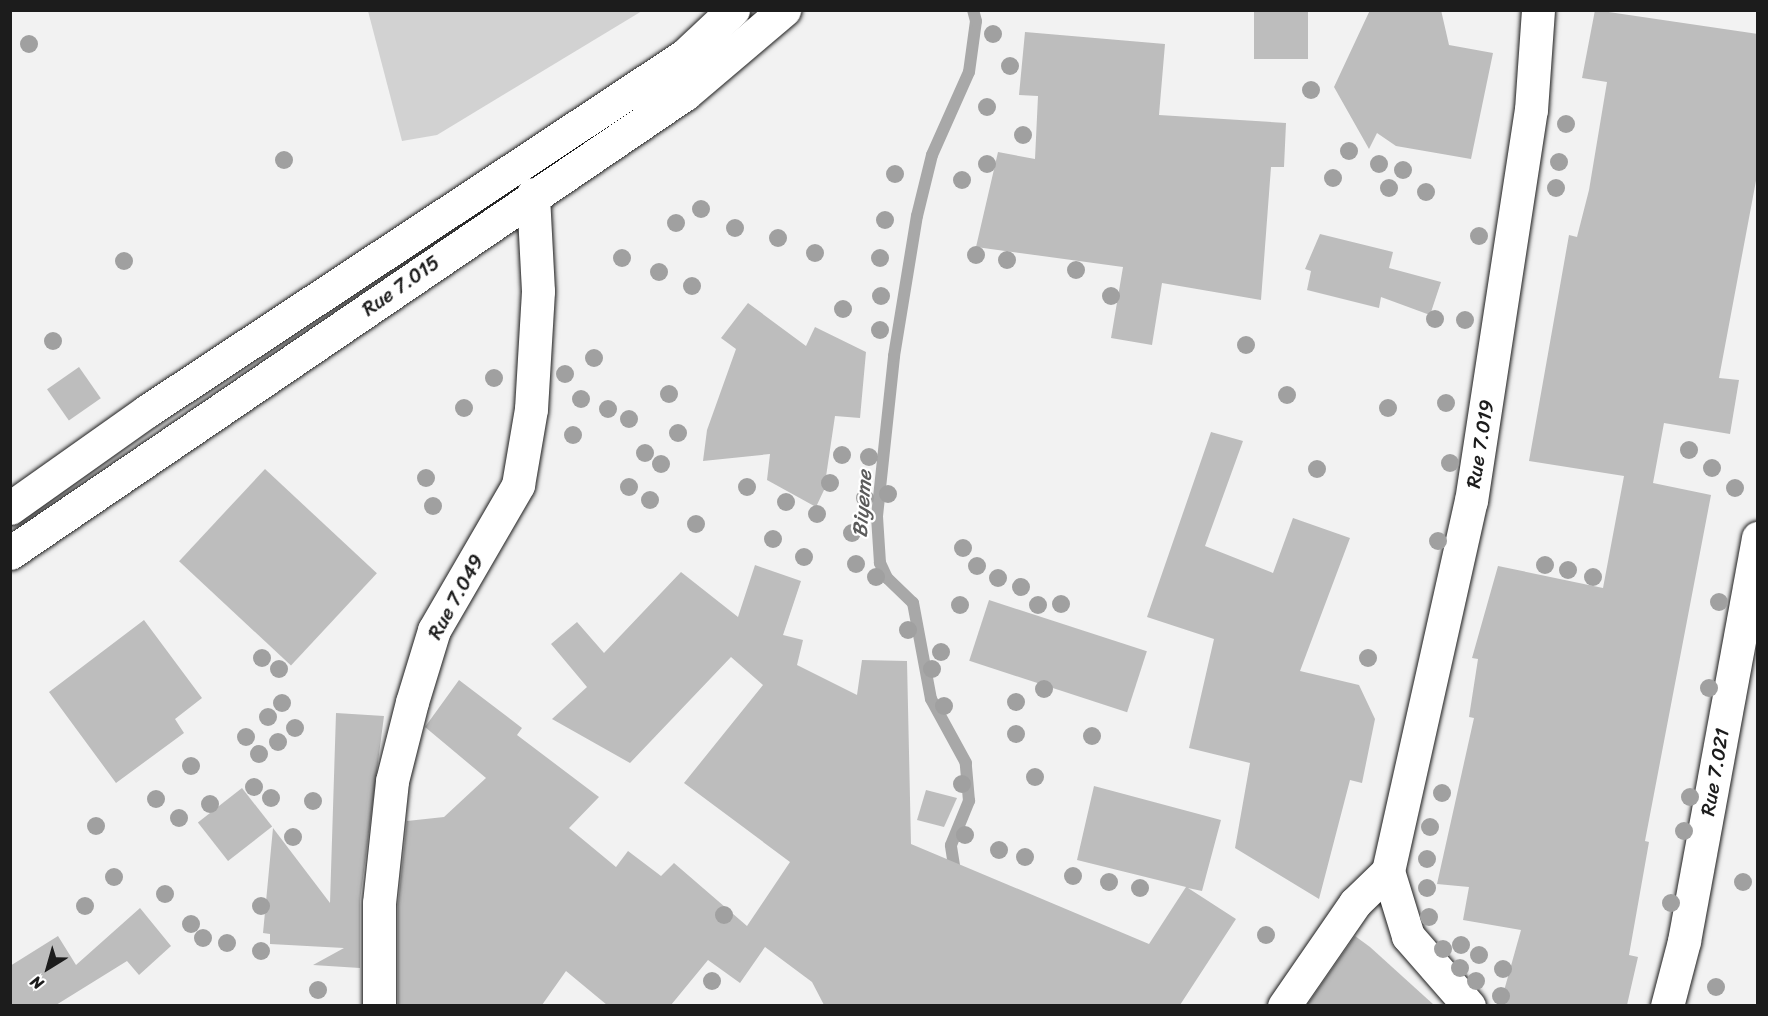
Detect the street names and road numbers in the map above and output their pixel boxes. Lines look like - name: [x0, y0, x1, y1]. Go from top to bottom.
- street label: Rue 7.015: [358, 251, 444, 321]
- street label: Rue 7.019: [1461, 398, 1499, 490]
- street label: Rue 7.049: [423, 550, 489, 644]
- street label: Rue 7.021: [1695, 726, 1735, 818]

